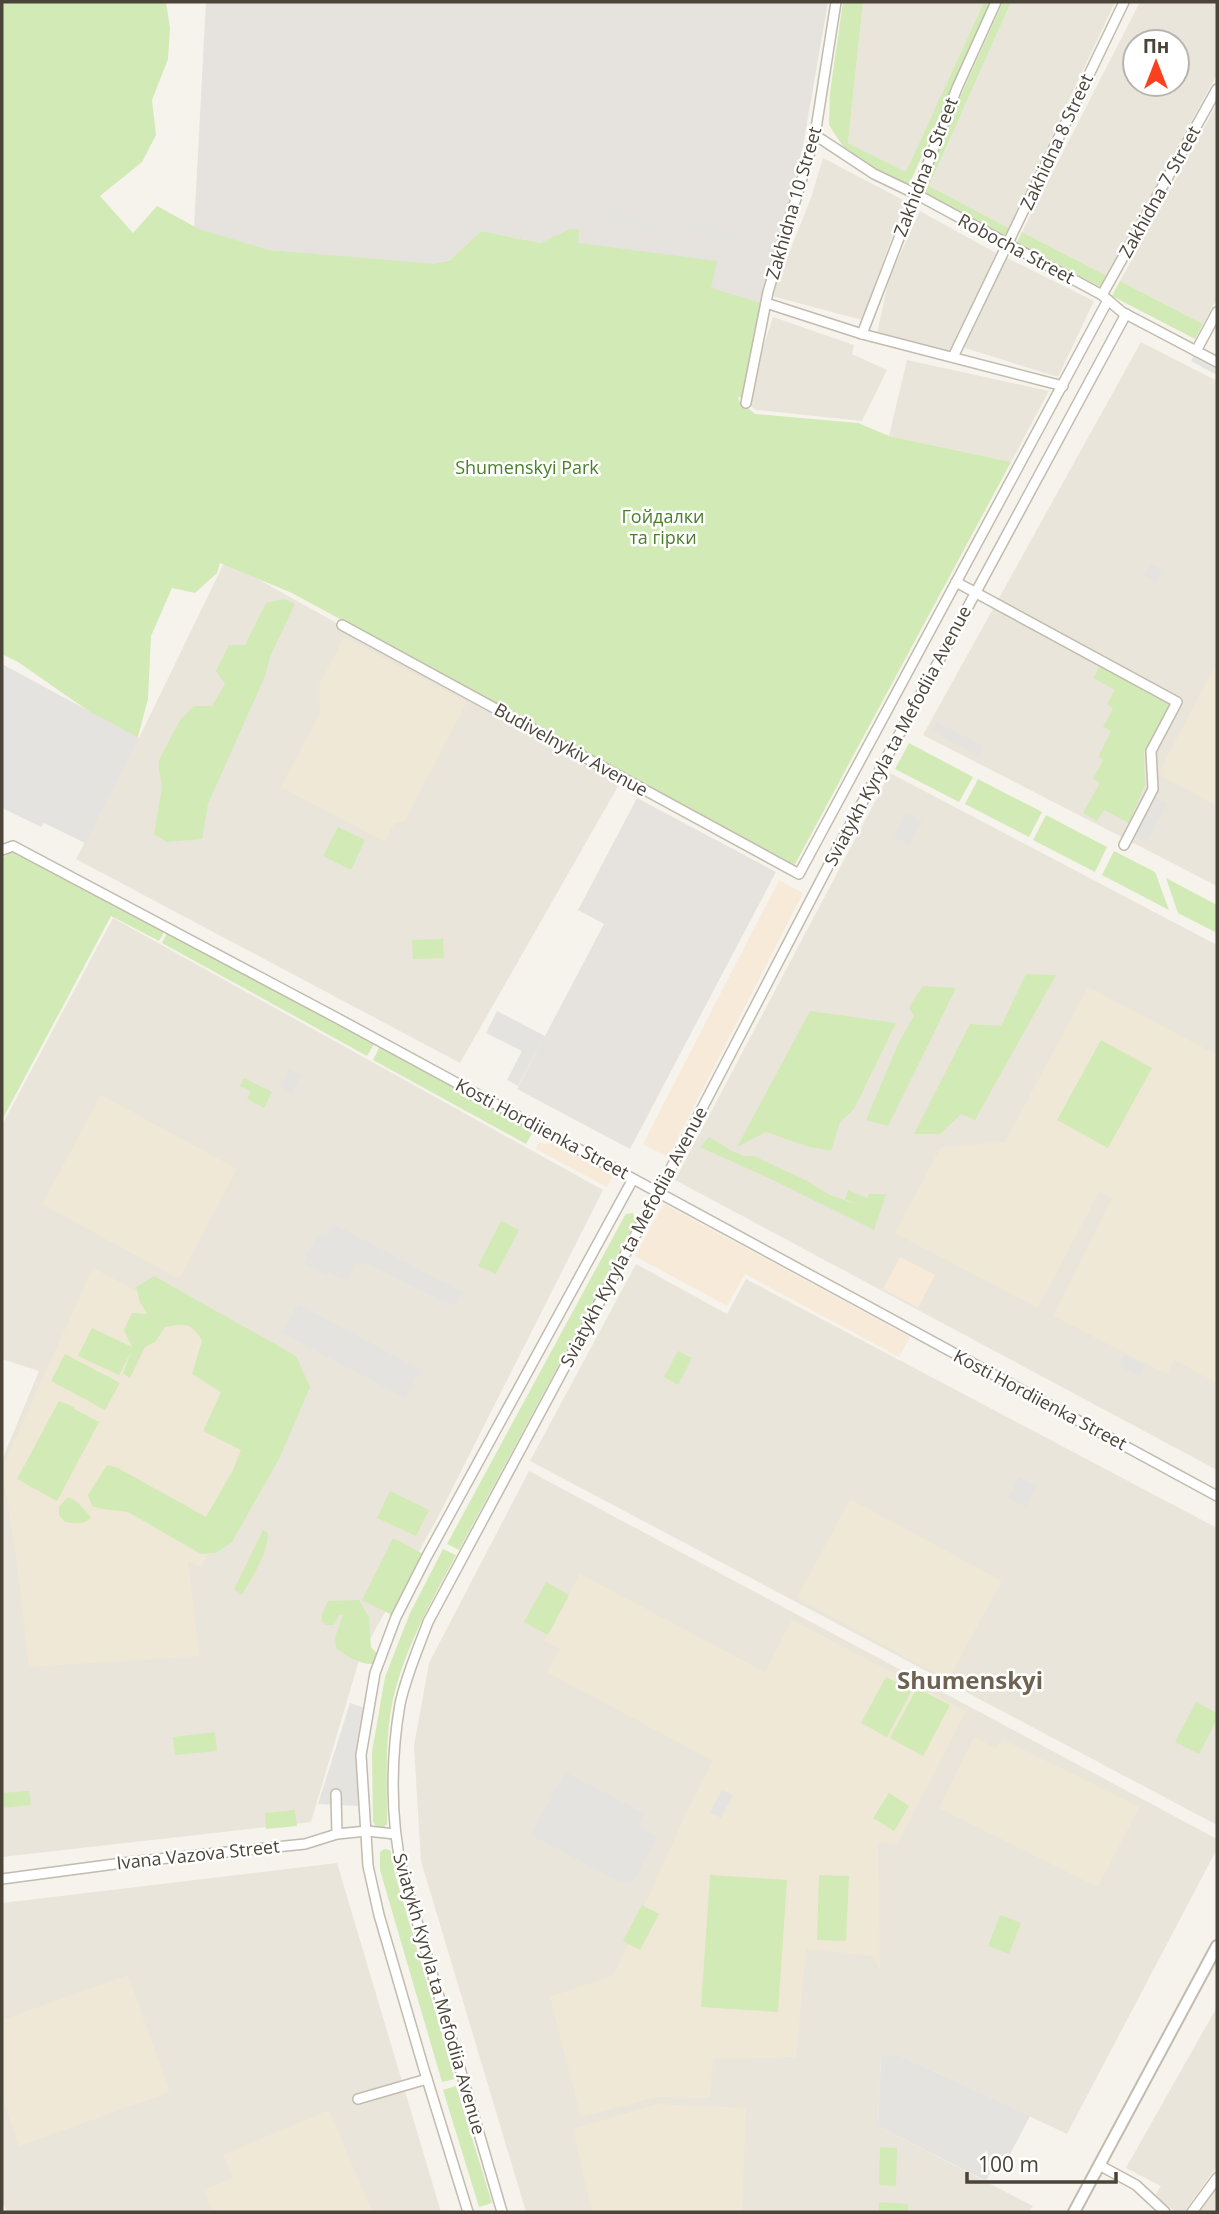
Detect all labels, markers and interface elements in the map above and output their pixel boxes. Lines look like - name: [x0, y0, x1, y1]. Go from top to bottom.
- north arrow: [1121, 28, 1191, 98]
- text: Пн: [1143, 33, 1169, 59]
- street label: Zakhidna 8 Street: [1014, 70, 1098, 213]
- street label: Zakhidna 9 Street: [887, 94, 963, 240]
- street label: Zakhidna 7 Street: [1113, 121, 1205, 262]
- street label: Zakhidna 10 Street: [760, 124, 826, 282]
- street label: Robocha Street: [954, 207, 1079, 289]
- park label: Shumenskyi Park: [455, 455, 599, 479]
- park label: Гойдалки та гірки: [621, 504, 705, 549]
- street label: Sviatykh Kyryla ta Mefodiia Avenue: [818, 601, 976, 870]
- street label: Budivelnykiv Avenue: [490, 697, 653, 801]
- street label: Kosti Hordiienka Street: [452, 1072, 633, 1184]
- street label: Sviatykh Kyryla ta Mefodiia Avenue: [554, 1102, 712, 1371]
- street label: Kosti Hordiienka Street: [950, 1343, 1131, 1455]
- district label: Shumenskyi: [897, 1663, 1043, 1696]
- street label: Ivana Vazova Street: [115, 1834, 281, 1874]
- street label: Sviatykh Kyryla ta Mefodiia Avenue: [388, 1850, 492, 2137]
- scale bar: [967, 2140, 1116, 2184]
- text: 100 m: [978, 2150, 1039, 2178]

